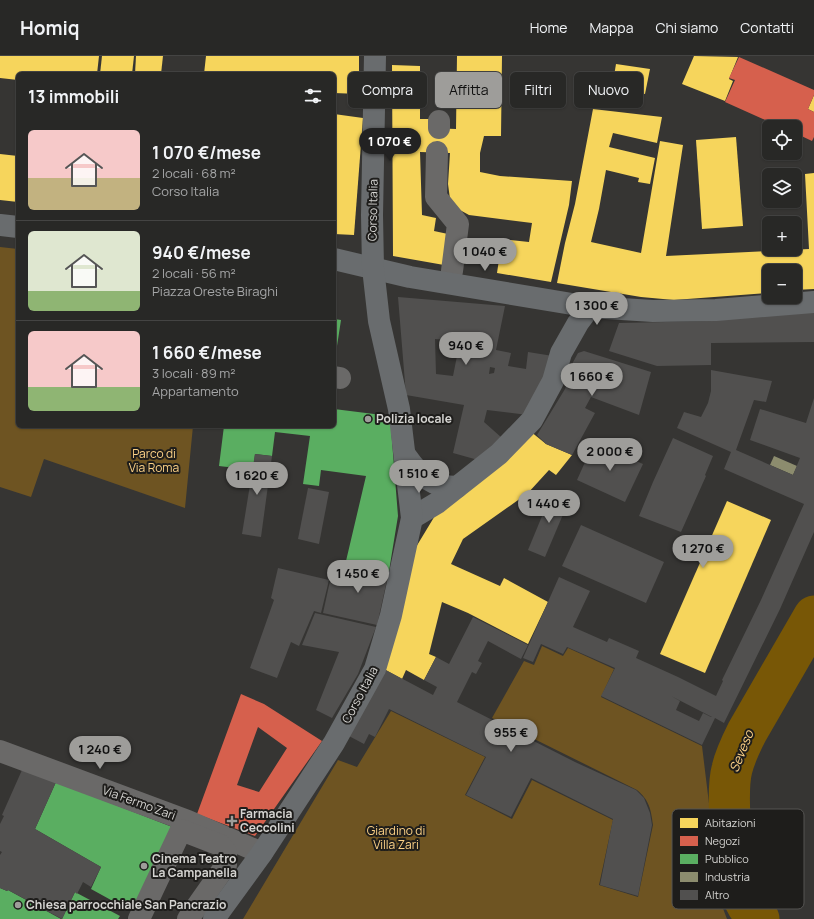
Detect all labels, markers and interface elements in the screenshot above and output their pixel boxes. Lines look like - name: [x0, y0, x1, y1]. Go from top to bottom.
- text: Homiq: [20, 15, 80, 41]
- text: Home: [530, 18, 568, 37]
- text: Mappa: [590, 18, 633, 37]
- text: Chi siamo: [655, 18, 718, 37]
- text: Contatti: [740, 18, 794, 37]
- chip: Compra: [348, 72, 427, 108]
- chip: Affitta: [435, 72, 502, 108]
- chip: Filtri: [510, 72, 566, 108]
- chip: Nuovo: [574, 72, 643, 108]
- text: 13 immobili: [28, 85, 119, 108]
- icon: filters: [302, 85, 324, 107]
- map controls: [762, 120, 802, 304]
- button: locate: [762, 120, 802, 160]
- pin: 1 070 €: [353, 128, 427, 162]
- text: 1 070 €: [368, 132, 412, 150]
- text: 1 070 €/mese: [152, 141, 261, 164]
- icon: home: [60, 146, 108, 194]
- text: 2 locali · 68 m²: [152, 164, 236, 182]
- button: layers: [762, 168, 802, 208]
- street label: Corso Italia: [363, 179, 382, 241]
- text: Corso Italia: [152, 182, 219, 200]
- button: +: [762, 216, 802, 256]
- pin: 1 040 €: [448, 238, 522, 272]
- text: 940 €/mese: [152, 241, 251, 264]
- text: 1 040 €: [463, 242, 507, 260]
- icon: home: [60, 247, 108, 295]
- text: 2 locali · 56 m²: [152, 264, 236, 282]
- button: −: [762, 264, 802, 304]
- text: Piazza Oreste Biraghi: [152, 282, 278, 300]
- pin: 1 300 €: [560, 292, 634, 326]
- text: 1 300 €: [575, 296, 619, 314]
- pin: 940 €: [438, 332, 494, 366]
- text: 940 €: [448, 336, 484, 354]
- text: 1 660 €/mese: [152, 341, 262, 364]
- icon: home: [60, 347, 108, 395]
- pin: 1 660 €: [555, 363, 629, 397]
- text: 3 locali · 89 m²: [152, 364, 236, 382]
- text: 1 660 €: [570, 367, 614, 385]
- text: Appartamento: [152, 382, 239, 400]
- place label: Polizia locale: [376, 410, 452, 427]
- marker: Polizia locale: [363, 414, 373, 424]
- pin: 2 000 €: [573, 438, 647, 472]
- text: 2 000 €: [586, 442, 634, 460]
- park label: Parco di Via Roma: [129, 445, 179, 476]
- pin: 1 510 €: [382, 460, 456, 494]
- pin: 1 620 €: [220, 462, 294, 496]
- text: 1 510 €: [398, 464, 440, 482]
- text: 1 620 €: [235, 466, 279, 484]
- pin: 1 440 €: [512, 490, 586, 524]
- text: 1 440 €: [527, 494, 571, 512]
- pin: 1 270 €: [666, 535, 740, 569]
- text: 1 270 €: [682, 539, 725, 557]
- pin: 1 450 €: [321, 560, 395, 594]
- text: 1 450 €: [336, 564, 380, 582]
- street label: Corso Italia: [337, 663, 382, 726]
- pin: 955 €: [483, 719, 539, 753]
- text: 955 €: [494, 723, 528, 741]
- water label: Seveso: [724, 726, 758, 775]
- pin: 1 240 €: [63, 736, 137, 770]
- text: 1 240 €: [78, 740, 122, 758]
- street label: Via Fermo Zari: [100, 781, 178, 824]
- place label: Farmacia Ceccolini: [240, 805, 295, 836]
- legend: [672, 809, 804, 909]
- text: Abitazioni: [705, 815, 756, 830]
- marker: Farmacia Ceccolini: [227, 816, 237, 826]
- park label: Giardino di Villa Zari: [367, 822, 425, 853]
- text: Negozi: [705, 833, 740, 848]
- place label: Cinema Teatro La Campanella: [152, 850, 237, 881]
- text: Pubblico: [705, 851, 749, 866]
- marker: Cinema Teatro La Campanella: [139, 861, 149, 871]
- text: Industria: [705, 869, 750, 884]
- text: Altro: [705, 887, 730, 902]
- place label: Chiesa parrocchiale San Pancrazio: [26, 896, 227, 913]
- marker: Chiesa parrocchiale San Pancrazio: [13, 900, 23, 910]

